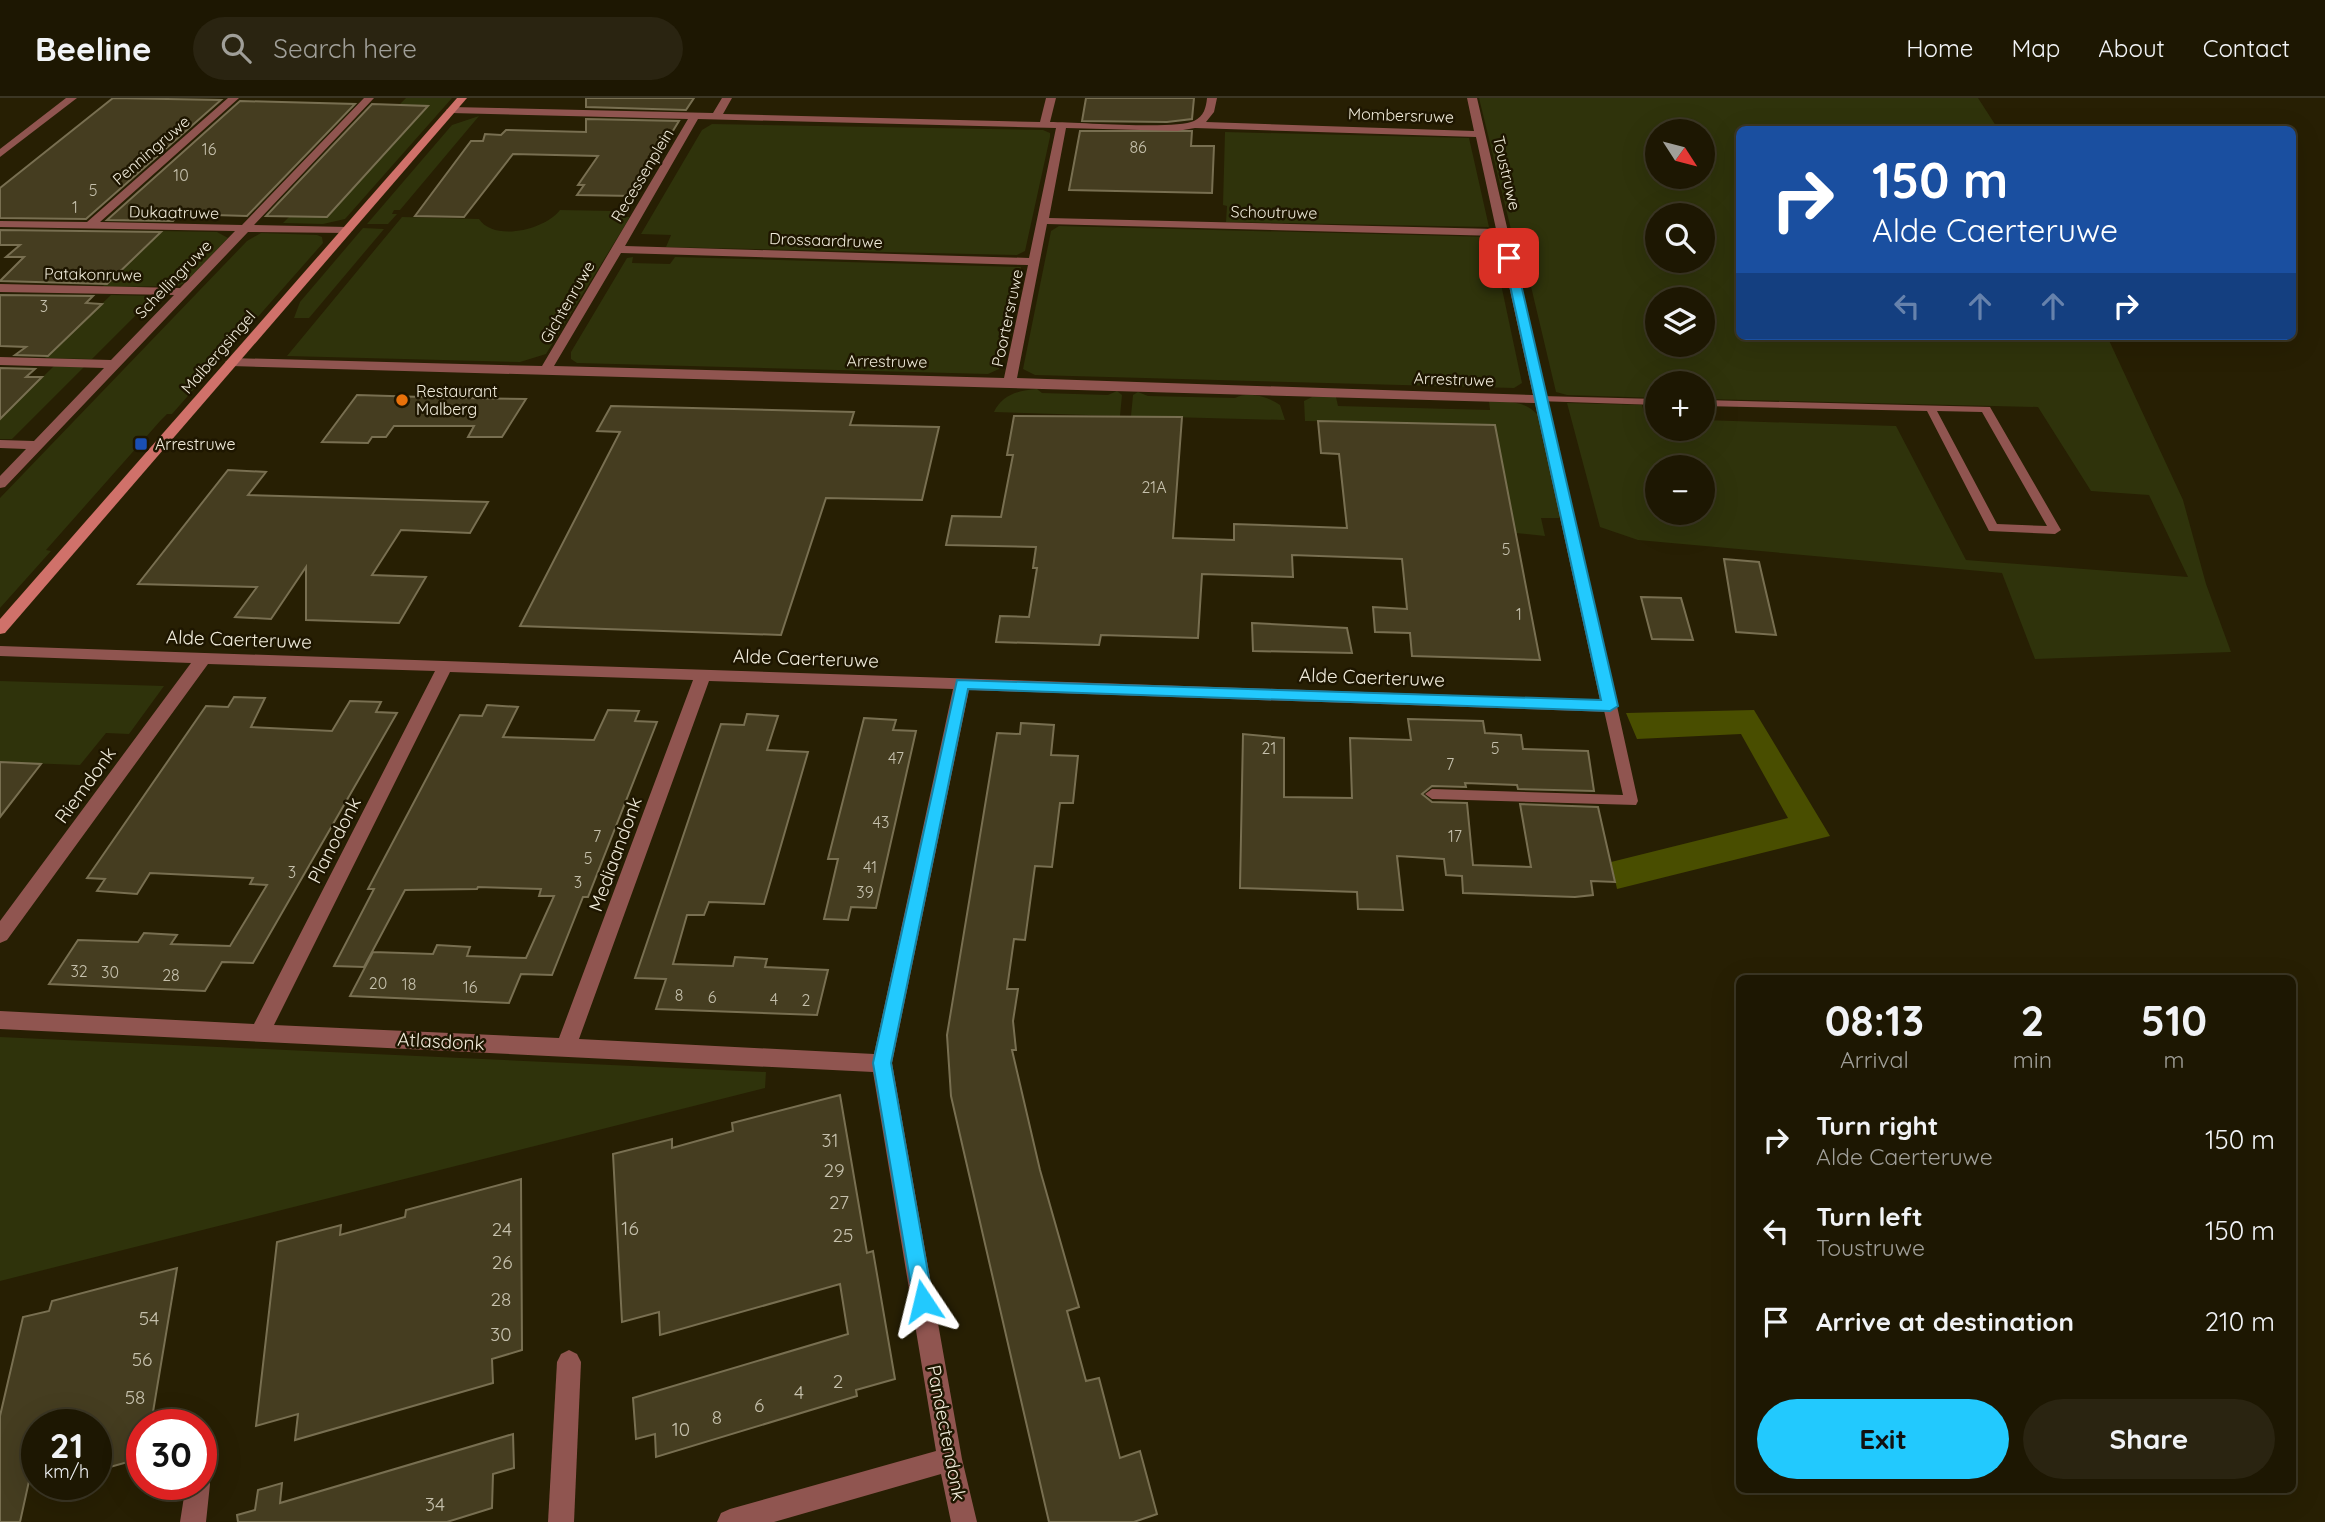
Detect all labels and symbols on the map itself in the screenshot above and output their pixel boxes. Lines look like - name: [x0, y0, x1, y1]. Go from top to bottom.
- street label: Mombersruwe: [1348, 103, 1454, 127]
- street label: Penningruwe: [108, 111, 194, 189]
- north arrow: [1645, 119, 1715, 189]
- street label: Recessenplein: [606, 125, 678, 225]
- street label: Toustruwe: [1489, 134, 1525, 212]
- house number: 86: [1129, 137, 1147, 157]
- house number: 16: [202, 139, 217, 159]
- house number: 10: [173, 165, 189, 185]
- house number: 5: [89, 180, 97, 200]
- house number: 1: [72, 197, 78, 217]
- street label: Dukaatruwe: [129, 201, 219, 223]
- street label: Schoutruwe: [1230, 201, 1318, 223]
- street label: Drossaardruwe: [769, 228, 883, 252]
- pin: [1479, 228, 1539, 288]
- street label: Schellingruwe: [130, 235, 216, 323]
- street label: Gichtenruwe: [535, 257, 599, 347]
- street label: Patakonruwe: [44, 263, 142, 285]
- street label: Poortersruwe: [987, 267, 1027, 369]
- house number: 3: [40, 296, 48, 316]
- street label: Malbergsingel: [176, 306, 260, 398]
- street label: Arrestruwe: [847, 350, 927, 372]
- street label: Arrestruwe: [1413, 368, 1495, 390]
- place label: Restaurant Malberg: [416, 381, 498, 419]
- marker: Restaurant Malberg: [394, 392, 410, 408]
- place label: Arrestruwe: [155, 434, 236, 454]
- marker: Arrestruwe: [133, 436, 149, 452]
- house number: 21A: [1141, 477, 1167, 497]
- house number: 5: [1502, 539, 1510, 559]
- house number: 1: [1516, 604, 1522, 624]
- street label: Alde Caerteruwe: [166, 624, 312, 654]
- street label: Alde Caerteruwe: [733, 643, 879, 673]
- street label: Alde Caerteruwe: [1299, 662, 1445, 692]
- house number: 21: [1262, 738, 1276, 758]
- house number: 5: [1491, 738, 1499, 758]
- street label: Riemdonk: [49, 742, 121, 828]
- house number: 47: [888, 748, 904, 768]
- house number: 7: [1446, 754, 1454, 774]
- street label: Planodonk: [302, 793, 366, 887]
- street label: Mediaandonk: [583, 793, 647, 915]
- house number: 43: [873, 812, 889, 832]
- house number: 7: [593, 826, 601, 846]
- house number: 17: [1448, 826, 1462, 846]
- house number: 5: [584, 848, 592, 868]
- house number: 41: [863, 857, 877, 877]
- house number: 3: [288, 862, 296, 882]
- house number: 3: [574, 872, 582, 892]
- house number: 39: [856, 882, 874, 902]
- house number: 32: [70, 961, 88, 981]
- house number: 30: [101, 962, 119, 982]
- house number: 28: [162, 965, 180, 985]
- house number: 20: [369, 973, 387, 993]
- house number: 18: [402, 974, 416, 994]
- house number: 16: [463, 977, 478, 997]
- house number: 8: [675, 985, 683, 1005]
- house number: 6: [708, 987, 717, 1007]
- house number: 4: [770, 989, 778, 1009]
- house number: 2: [802, 990, 811, 1010]
- street label: Atlasdonk: [397, 1027, 485, 1055]
- house number: 31: [822, 1128, 839, 1152]
- house number: 29: [823, 1158, 845, 1182]
- house number: 27: [829, 1190, 849, 1214]
- house number: 16: [621, 1216, 639, 1240]
- house number: 24: [492, 1217, 512, 1241]
- house number: 25: [833, 1223, 853, 1247]
- house number: 26: [492, 1250, 512, 1274]
- position arrow: [886, 1264, 960, 1338]
- house number: 28: [491, 1287, 511, 1311]
- house number: 54: [139, 1306, 159, 1330]
- house number: 30: [490, 1322, 512, 1346]
- house number: 56: [132, 1347, 152, 1371]
- street label: Pandectendonk: [922, 1363, 972, 1503]
- house number: 2: [833, 1369, 843, 1393]
- house number: 4: [794, 1380, 804, 1404]
- house number: 58: [125, 1385, 145, 1409]
- house number: 6: [754, 1393, 764, 1417]
- house number: 8: [712, 1405, 722, 1429]
- speed limit sign: 30: [126, 1409, 217, 1500]
- house number: 10: [672, 1417, 690, 1441]
- house number: 34: [425, 1492, 445, 1516]

